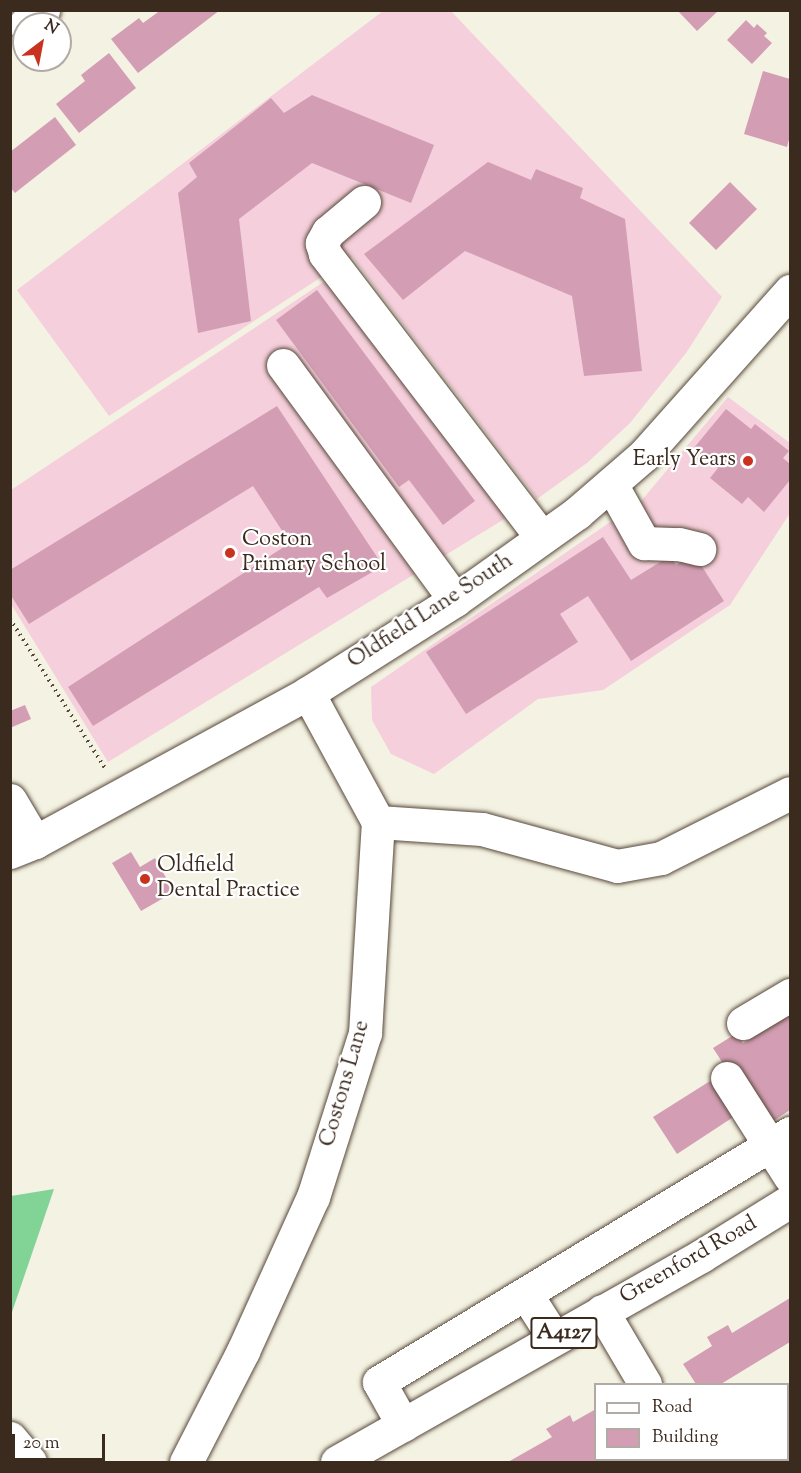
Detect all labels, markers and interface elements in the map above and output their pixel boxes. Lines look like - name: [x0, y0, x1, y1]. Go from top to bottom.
- north arrow: [12, 12, 72, 72]
- text: N: [39, 15, 62, 41]
- place label: Early Years: [633, 448, 736, 474]
- marker: Early Years: [741, 454, 755, 468]
- place label: Coston Primary School: [242, 527, 386, 578]
- marker: Coston Primary School: [223, 546, 237, 560]
- street label: Oldfield Lane South: [343, 549, 519, 675]
- place label: Oldfield Dental Practice: [157, 853, 300, 904]
- marker: Oldfield Dental Practice: [138, 872, 152, 886]
- street label: Costons Lane: [315, 1018, 377, 1150]
- street label: Greenford Road: [616, 1211, 762, 1311]
- road number: A4127: [530, 1315, 598, 1351]
- legend: [594, 1383, 789, 1461]
- text: Road: [652, 1395, 692, 1421]
- scale bar: [15, 1422, 108, 1460]
- text: Building: [652, 1425, 718, 1451]
- text: 20 m: [23, 1431, 60, 1457]

